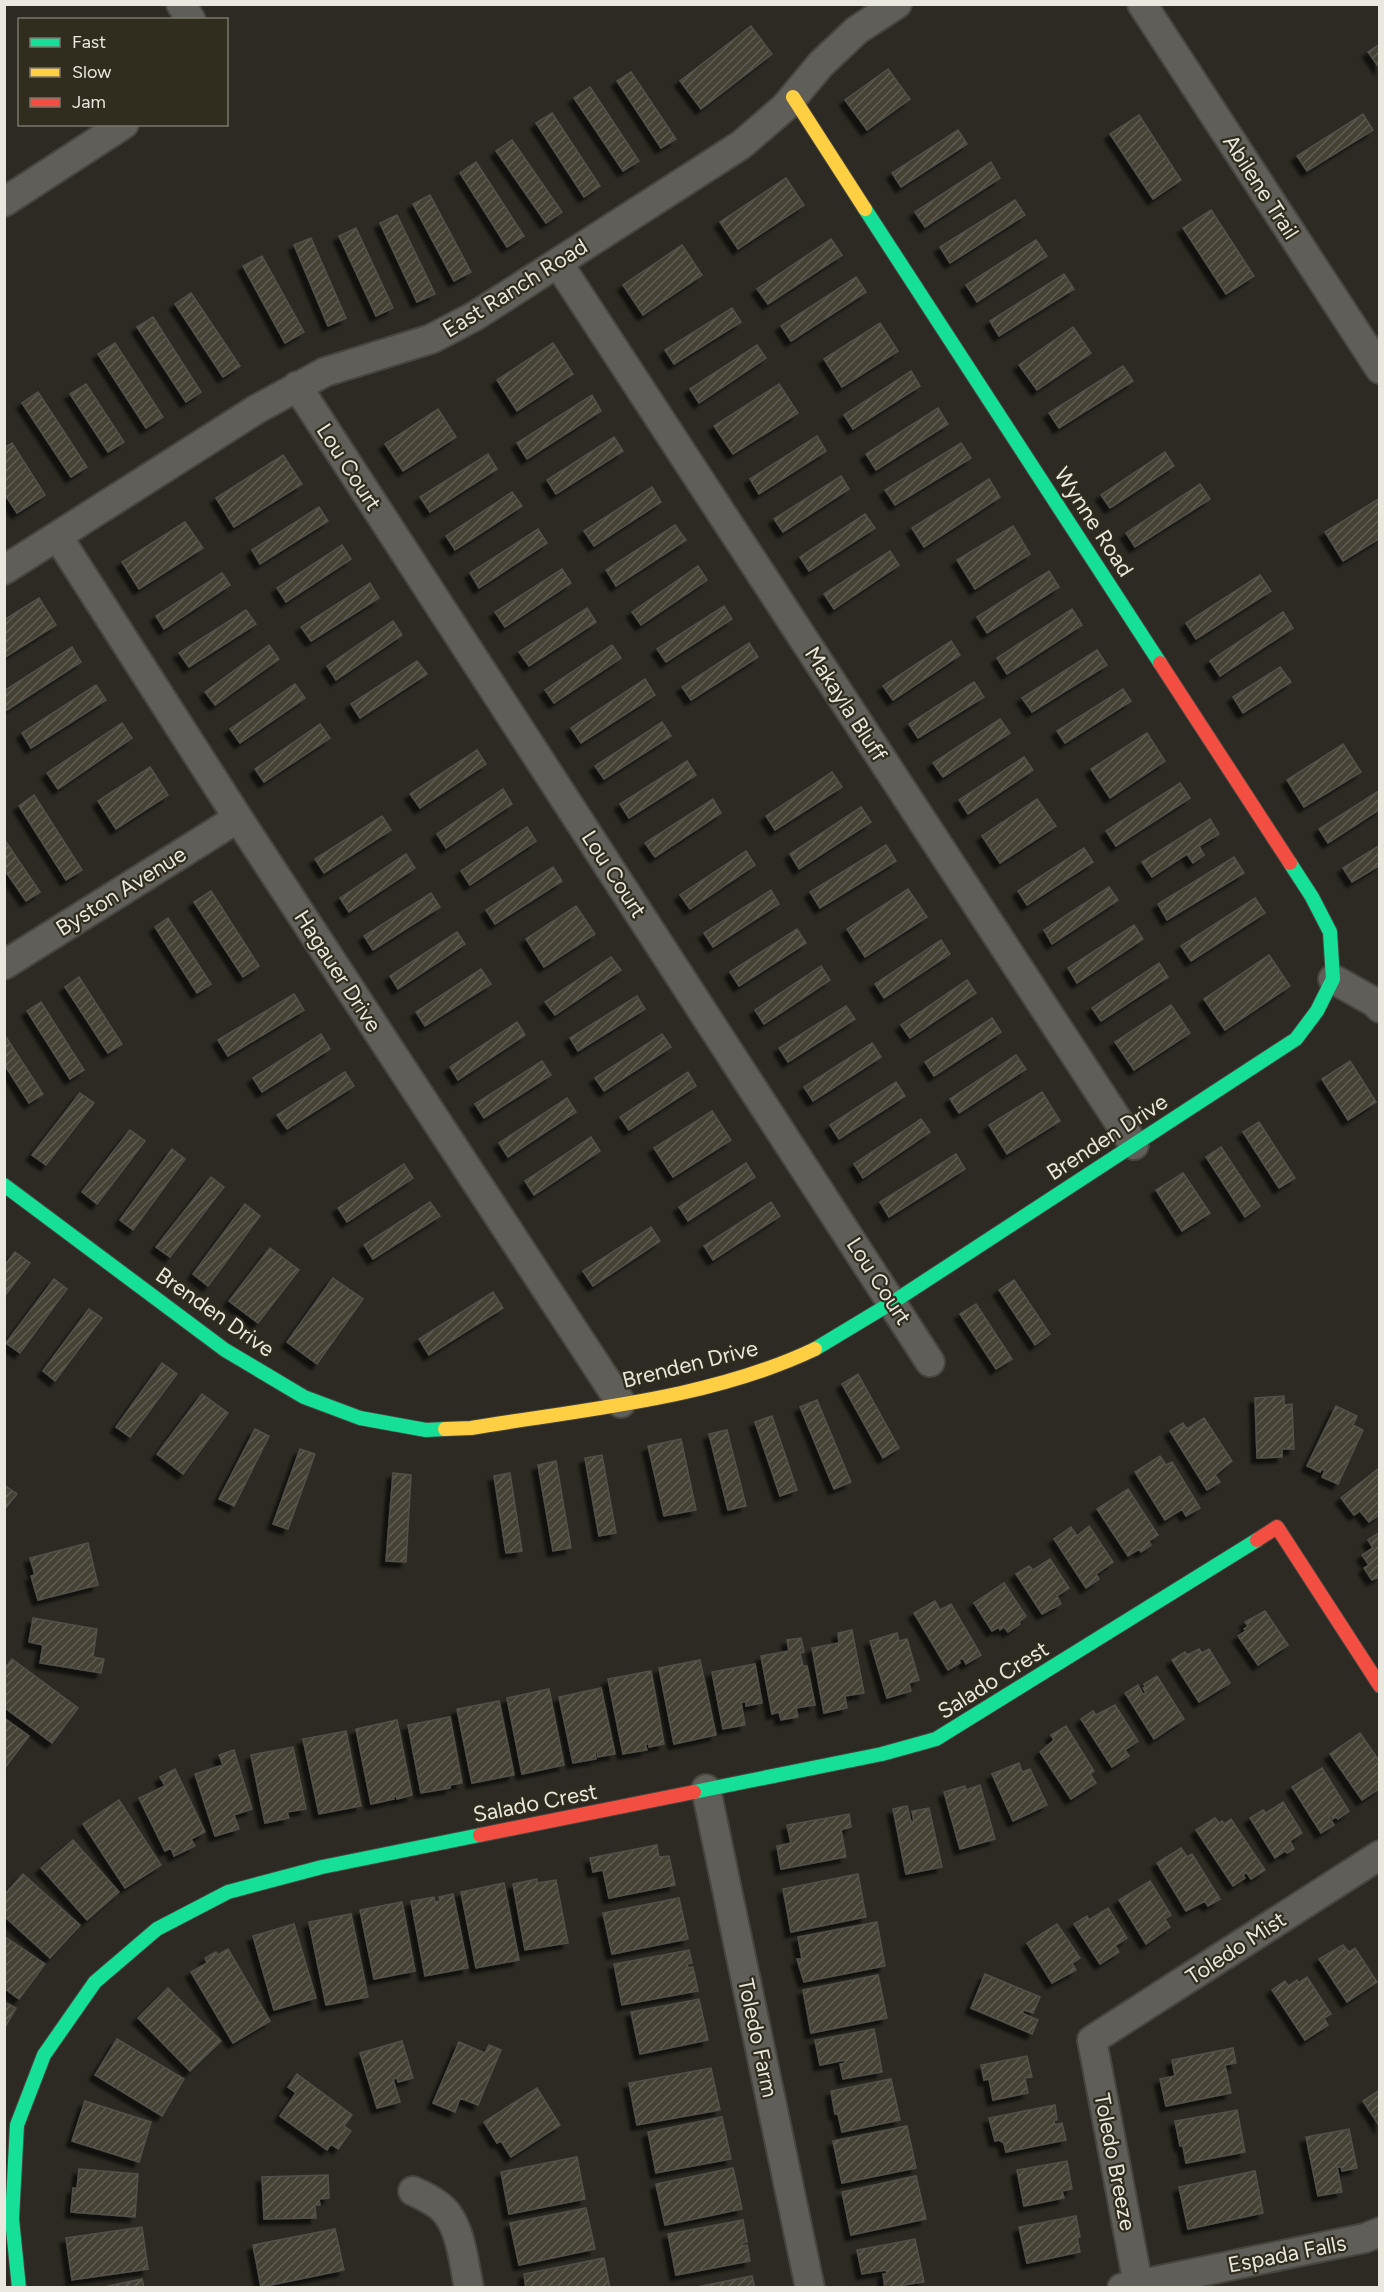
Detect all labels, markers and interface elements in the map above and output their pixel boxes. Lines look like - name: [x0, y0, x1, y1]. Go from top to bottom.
- legend: [18, 18, 228, 126]
- text: Fast: [72, 31, 106, 53]
- text: Slow: [72, 61, 111, 83]
- text: Jam: [72, 91, 106, 113]
- street label: Abilene Trail: [1217, 130, 1305, 244]
- street label: East Ranch Road: [438, 233, 592, 343]
- street label: Lou Court: [311, 418, 387, 516]
- street label: Wynne Road: [1049, 462, 1139, 582]
- street label: Makayla Bluff: [799, 642, 894, 767]
- street label: Lou Court: [576, 825, 652, 923]
- street label: Byston Avenue: [51, 840, 191, 942]
- street label: Hagauer Drive: [289, 905, 387, 1037]
- street label: Brenden Drive: [1042, 1088, 1172, 1186]
- street label: Lou Court: [841, 1232, 917, 1330]
- street label: Brenden Drive: [150, 1261, 280, 1363]
- street label: Brenden Drive: [619, 1334, 761, 1394]
- street label: Salado Crest: [933, 1635, 1053, 1725]
- street label: Salado Crest: [471, 1778, 599, 1828]
- street label: Toledo Mist: [1181, 1906, 1291, 1990]
- street label: Toledo Farm: [732, 1976, 784, 2100]
- street label: Toledo Breeze: [1088, 2091, 1142, 2233]
- street label: Espada Falls: [1226, 2229, 1348, 2279]

